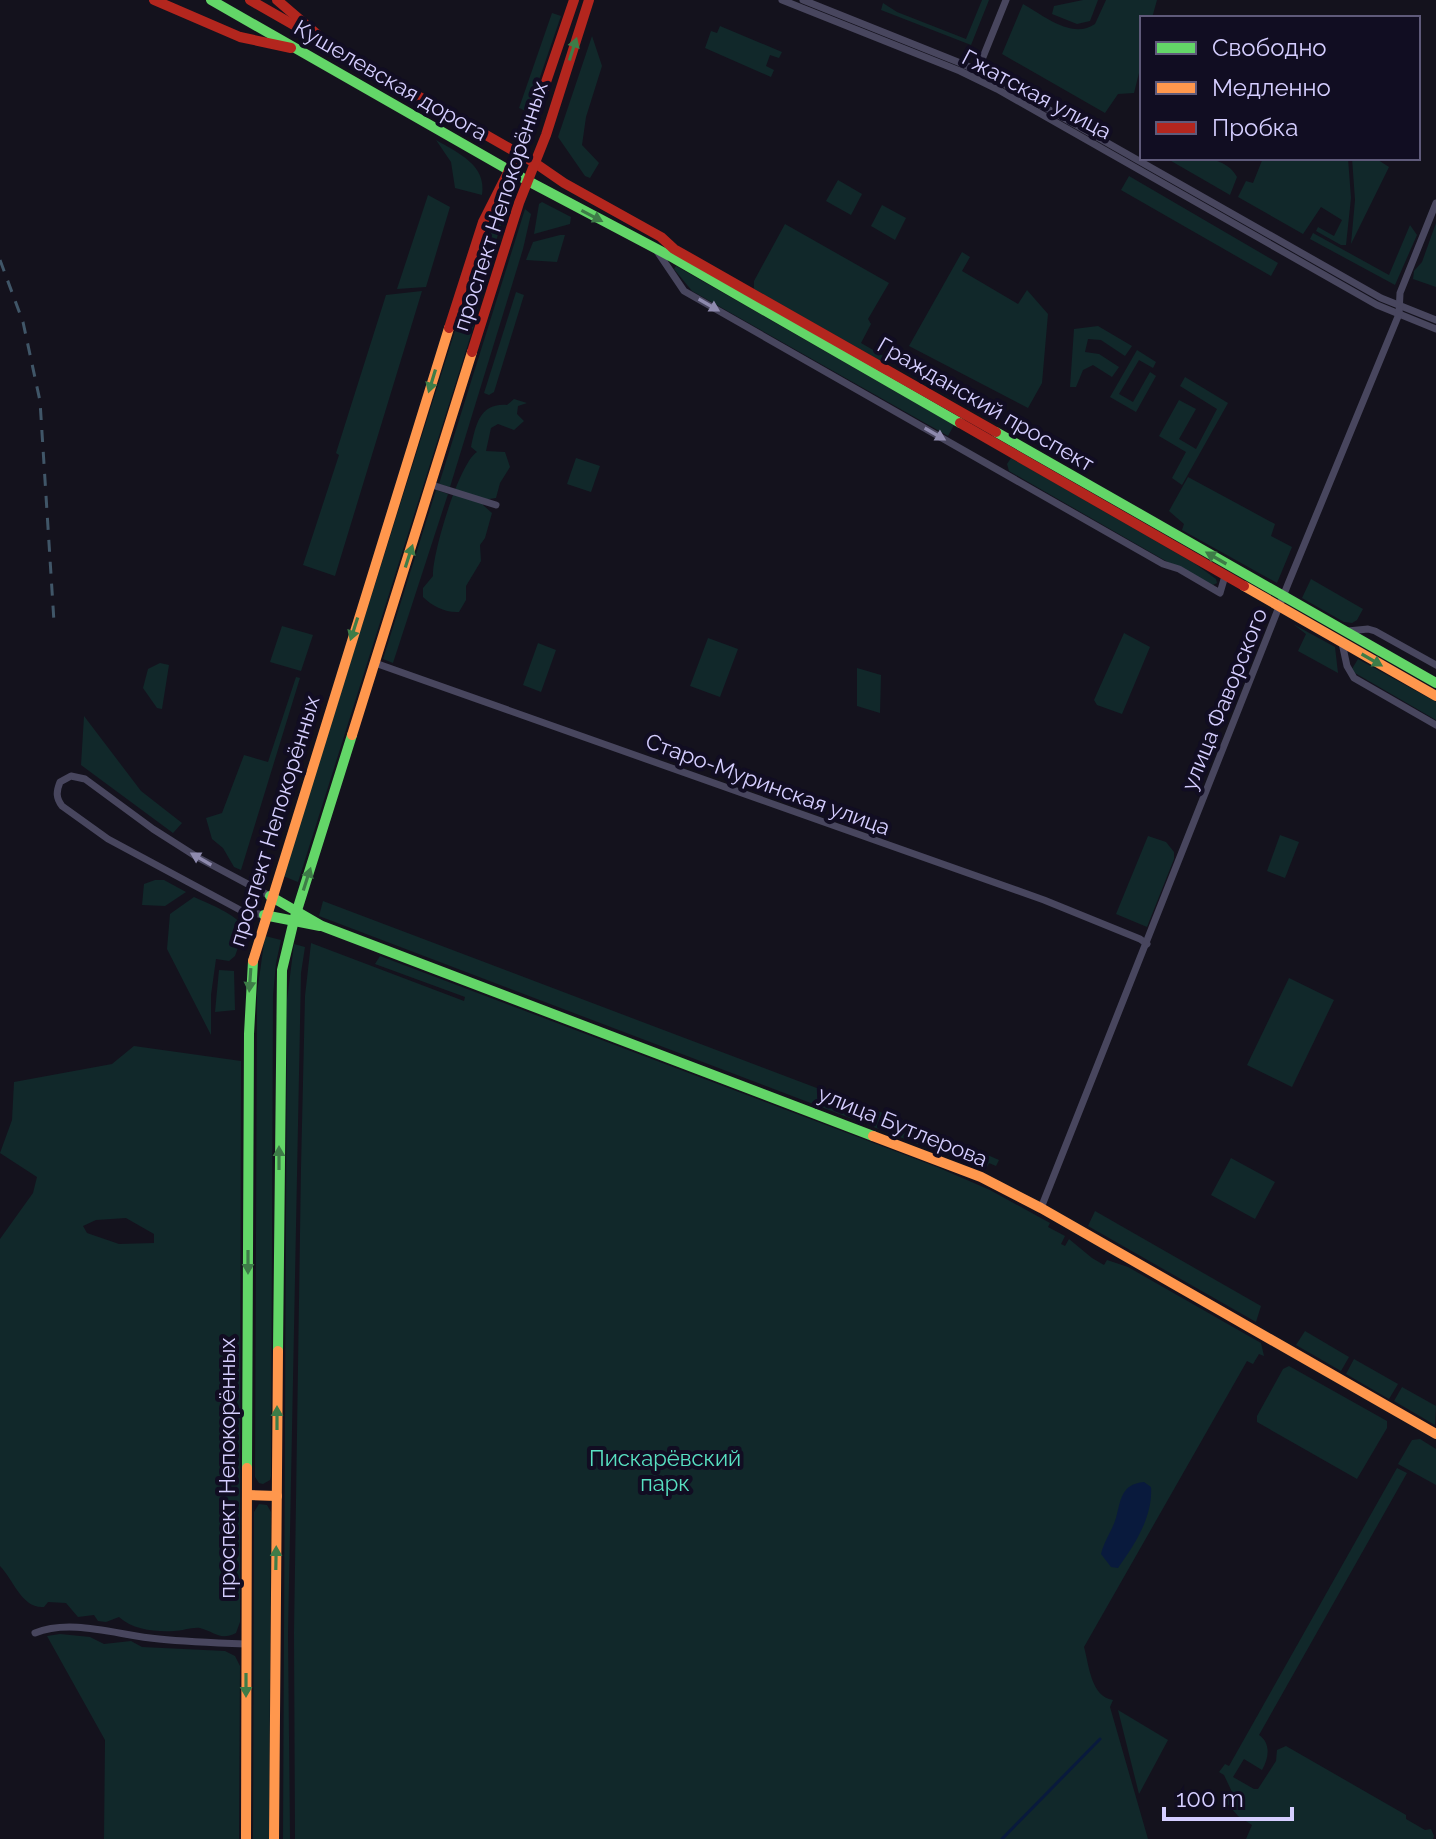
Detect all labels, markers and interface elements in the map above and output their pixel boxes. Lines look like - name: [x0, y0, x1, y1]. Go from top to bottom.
- street label: Кушелевская дорога: [290, 14, 492, 146]
- legend: [1140, 16, 1420, 160]
- text: Свободно: [1212, 33, 1327, 62]
- one-way arrow: [567, 37, 579, 61]
- street label: Гжатская улица: [958, 44, 1116, 144]
- text: Медленно: [1212, 73, 1331, 102]
- street label: проспект Непокорённых: [447, 78, 553, 334]
- text: Пробка: [1212, 113, 1298, 142]
- one-way arrow: [581, 208, 603, 222]
- one-way arrow: [698, 298, 721, 312]
- street label: Гражданский проспект: [873, 331, 1099, 477]
- one-way arrow: [425, 370, 438, 394]
- one-way arrow: [924, 427, 946, 441]
- one-way arrow: [403, 544, 416, 568]
- one-way arrow: [1205, 551, 1227, 565]
- street label: улица Фаворского: [1176, 604, 1272, 794]
- one-way arrow: [347, 618, 359, 642]
- one-way arrow: [1361, 653, 1383, 667]
- street label: проспект Непокорённых: [223, 692, 325, 950]
- street label: Старо-Муринская улица: [642, 728, 894, 840]
- one-way arrow: [190, 852, 212, 866]
- one-way arrow: [301, 866, 313, 890]
- one-way arrow: [244, 968, 257, 993]
- street label: улица Бутлерова: [814, 1080, 992, 1172]
- one-way arrow: [273, 1145, 285, 1170]
- one-way arrow: [242, 1250, 254, 1275]
- street label: проспект Непокорённых: [214, 1338, 240, 1598]
- one-way arrow: [271, 1405, 284, 1430]
- park label: Пискарёвский парк: [589, 1445, 741, 1496]
- one-way arrow: [270, 1545, 282, 1570]
- one-way arrow: [240, 1673, 252, 1698]
- scale bar: [1164, 1771, 1292, 1821]
- text: 100 m: [1176, 1784, 1244, 1813]

